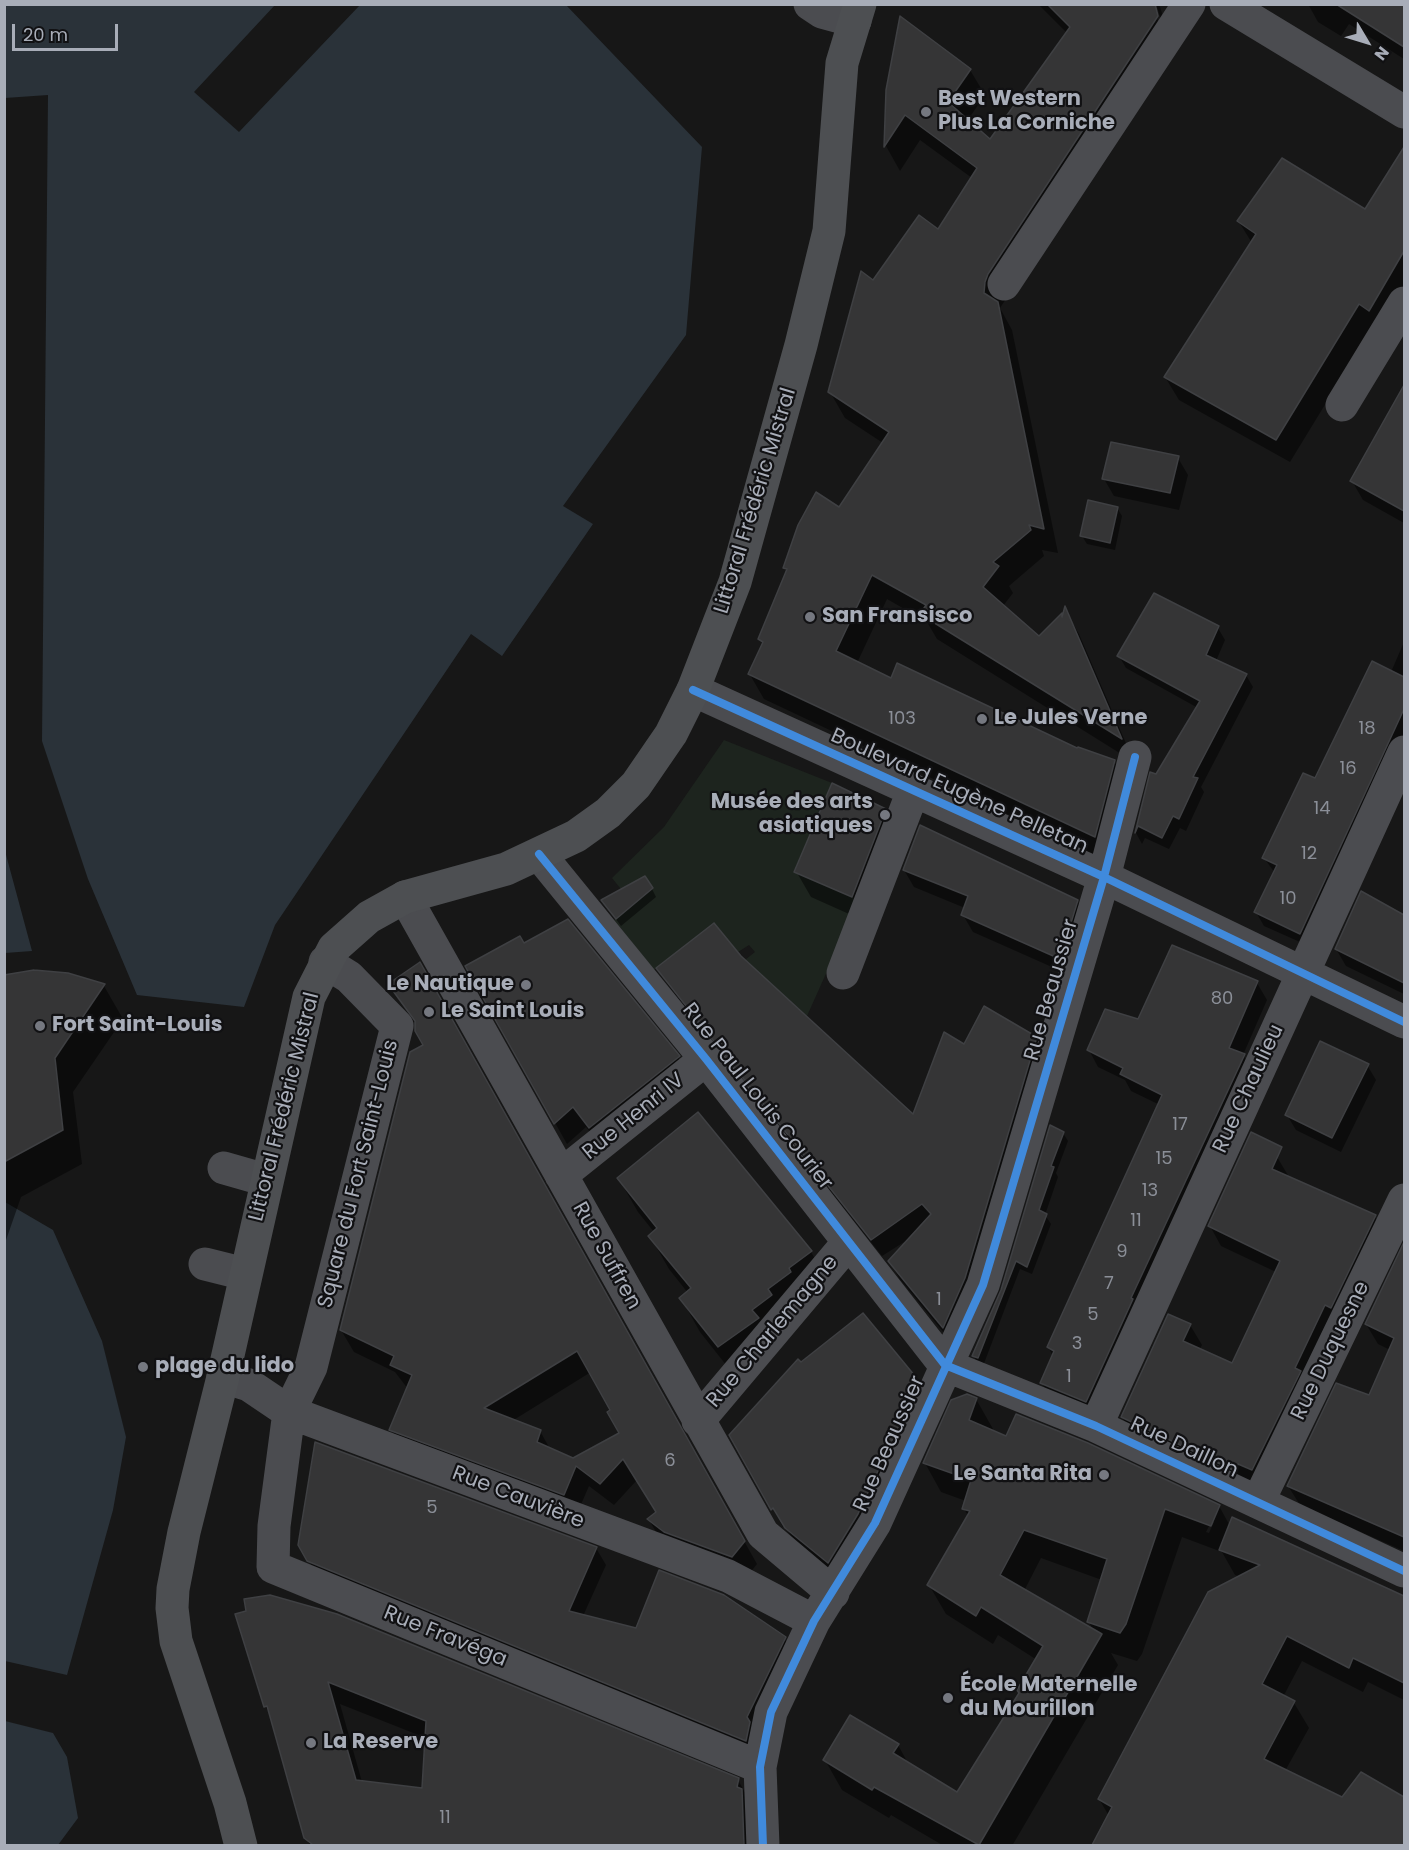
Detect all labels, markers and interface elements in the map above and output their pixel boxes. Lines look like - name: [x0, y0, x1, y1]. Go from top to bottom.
- scale bar: [15, 12, 122, 50]
- north arrow: [1337, 12, 1397, 72]
- text: 20 m: [23, 22, 68, 47]
- text: N: [1369, 42, 1394, 65]
- place label: Best Western Plus La Corniche: [938, 87, 1115, 137]
- marker: Best Western Plus La Corniche: [919, 105, 933, 119]
- street label: Littoral Frédéric Mistral: [710, 385, 802, 617]
- place label: San Fransisco: [822, 604, 972, 630]
- marker: San Fransisco: [803, 610, 817, 624]
- place label: Le Jules Verne: [994, 706, 1147, 732]
- house number: 103: [888, 708, 916, 730]
- marker: Le Jules Verne: [975, 712, 989, 726]
- house number: 18: [1358, 718, 1376, 740]
- street label: Boulevard Eugène Pelletan: [827, 724, 1091, 860]
- house number: 16: [1339, 758, 1357, 780]
- place label: Musée des arts asiatiques: [711, 790, 873, 840]
- house number: 14: [1313, 798, 1331, 820]
- marker: Musée des arts asiatiques: [878, 808, 892, 822]
- house number: 12: [1301, 843, 1317, 865]
- house number: 10: [1279, 888, 1297, 910]
- street label: Rue Beaussier: [1020, 916, 1084, 1064]
- place label: Le Nautique: [386, 972, 514, 998]
- marker: Le Nautique: [519, 978, 533, 992]
- house number: 80: [1211, 988, 1233, 1010]
- street label: Littoral Frédéric Mistral: [244, 990, 326, 1224]
- place label: Le Saint Louis: [441, 999, 584, 1025]
- street label: Rue Paul Louis Courier: [676, 999, 838, 1195]
- marker: Le Saint Louis: [422, 1005, 436, 1019]
- place label: Fort Saint-Louis: [52, 1013, 223, 1039]
- marker: Fort Saint-Louis: [33, 1019, 47, 1033]
- street label: Rue Chaulieu: [1208, 1021, 1290, 1157]
- street label: Square du Fort Saint-Louis: [313, 1037, 405, 1311]
- street label: Rue Henri IV: [578, 1068, 690, 1166]
- house number: 17: [1172, 1114, 1188, 1136]
- house number: 15: [1155, 1148, 1173, 1170]
- house number: 13: [1142, 1180, 1158, 1202]
- street label: Rue Suffren: [566, 1198, 646, 1314]
- house number: 11: [1130, 1210, 1142, 1232]
- house number: 9: [1116, 1241, 1128, 1263]
- street label: Rue Charlemagne: [702, 1251, 844, 1413]
- house number: 7: [1104, 1273, 1114, 1295]
- street label: Rue Duquesne: [1287, 1278, 1375, 1424]
- house number: 1: [936, 1289, 942, 1311]
- house number: 5: [1087, 1304, 1099, 1326]
- house number: 3: [1072, 1333, 1082, 1355]
- place label: plage du lido: [155, 1354, 294, 1380]
- marker: plage du lido: [136, 1360, 150, 1374]
- house number: 1: [1066, 1366, 1072, 1388]
- street label: Rue Beaussier: [849, 1372, 931, 1516]
- street label: Rue Daillon: [1126, 1412, 1242, 1484]
- house number: 6: [664, 1450, 676, 1472]
- street label: Rue Cauvière: [448, 1461, 588, 1535]
- place label: Le Santa Rita: [953, 1462, 1092, 1488]
- marker: Le Santa Rita: [1097, 1468, 1111, 1482]
- house number: 5: [426, 1497, 438, 1519]
- street label: Rue Fravéga: [380, 1601, 510, 1673]
- place label: École Maternelle du Mourillon: [960, 1673, 1137, 1723]
- marker: École Maternelle du Mourillon: [941, 1691, 955, 1705]
- place label: La Reserve: [323, 1730, 438, 1756]
- marker: La Reserve: [304, 1736, 318, 1750]
- house number: 11: [439, 1807, 451, 1829]

